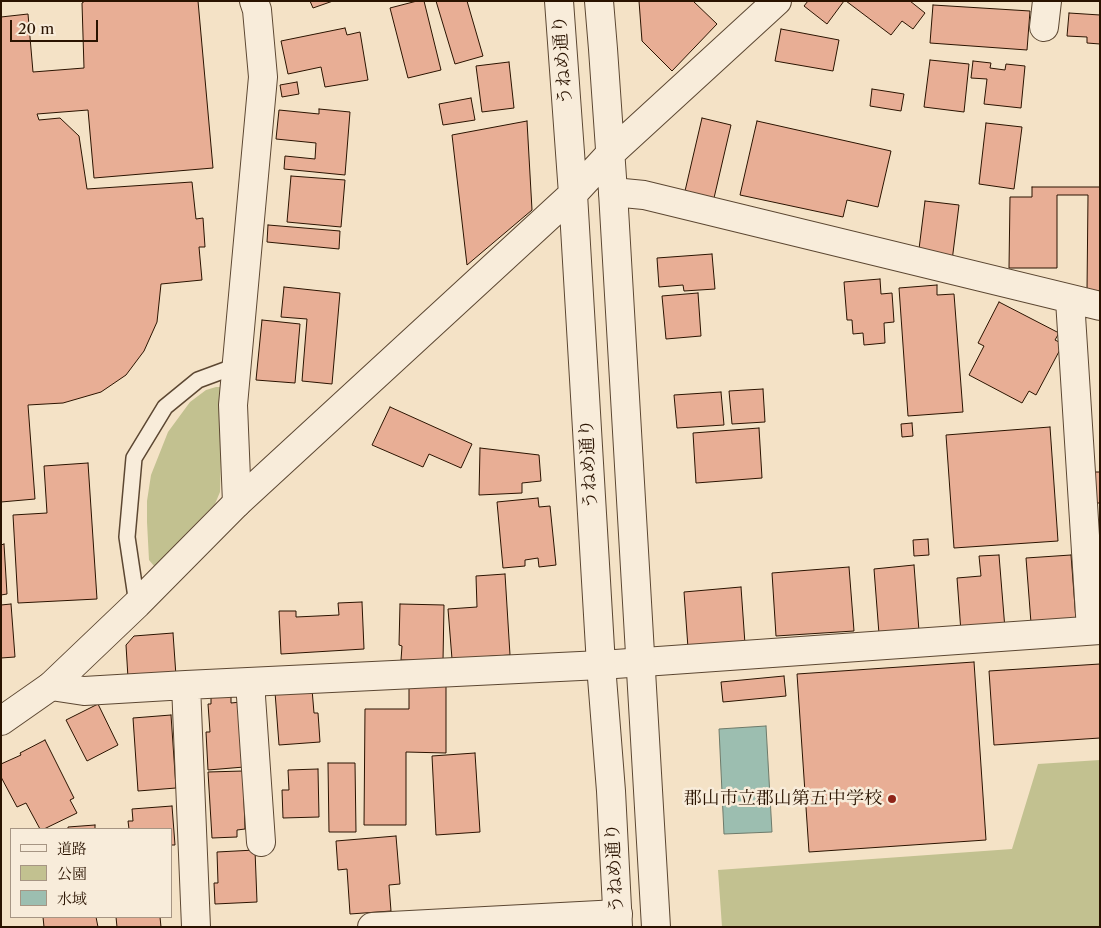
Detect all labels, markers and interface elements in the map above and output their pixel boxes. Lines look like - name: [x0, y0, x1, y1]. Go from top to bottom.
- scale bar: [12, 10, 100, 42]
- street label: うねめ通り: [549, 14, 577, 106]
- text: 20 m: [18, 19, 54, 38]
- street label: うねめ通り: [576, 418, 602, 510]
- place label: 郡山市立郡山第五中学校: [684, 788, 882, 810]
- marker: 郡山市立郡山第五中学校: [886, 793, 898, 805]
- street label: うねめ通り: [602, 822, 628, 914]
- legend: [10, 828, 172, 918]
- text: 道路: [57, 839, 87, 858]
- text: 公園: [57, 864, 87, 883]
- text: 水域: [57, 889, 87, 908]

